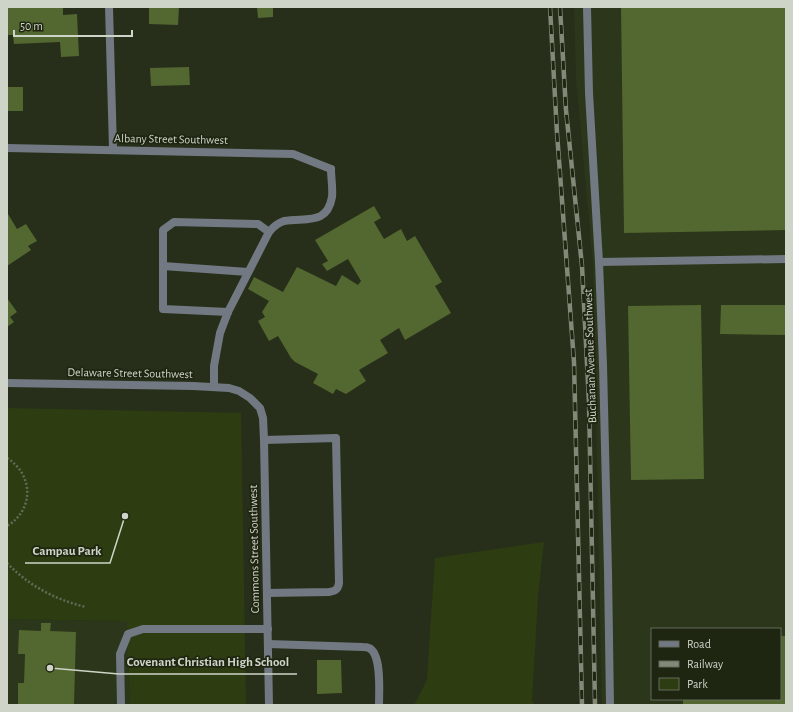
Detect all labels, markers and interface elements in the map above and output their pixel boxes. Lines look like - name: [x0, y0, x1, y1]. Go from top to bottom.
- scale bar: [14, 12, 132, 38]
- text: 50 m: [20, 20, 43, 32]
- street label: Albany Street Southwest: [114, 132, 228, 147]
- street label: Buchanan Avenue Southwest: [582, 288, 598, 423]
- street label: Delaware Street Southwest: [67, 366, 193, 380]
- street label: Commons Street Southwest: [247, 485, 261, 613]
- callout: Campau Park: [25, 538, 110, 563]
- text: Campau Park: [32, 545, 102, 558]
- legend: [651, 628, 781, 700]
- text: Road: [687, 638, 711, 650]
- callout: Covenant Christian High School: [119, 649, 297, 674]
- text: Covenant Christian High School: [127, 656, 289, 669]
- text: Railway: [687, 658, 723, 671]
- text: Park: [687, 678, 708, 690]

